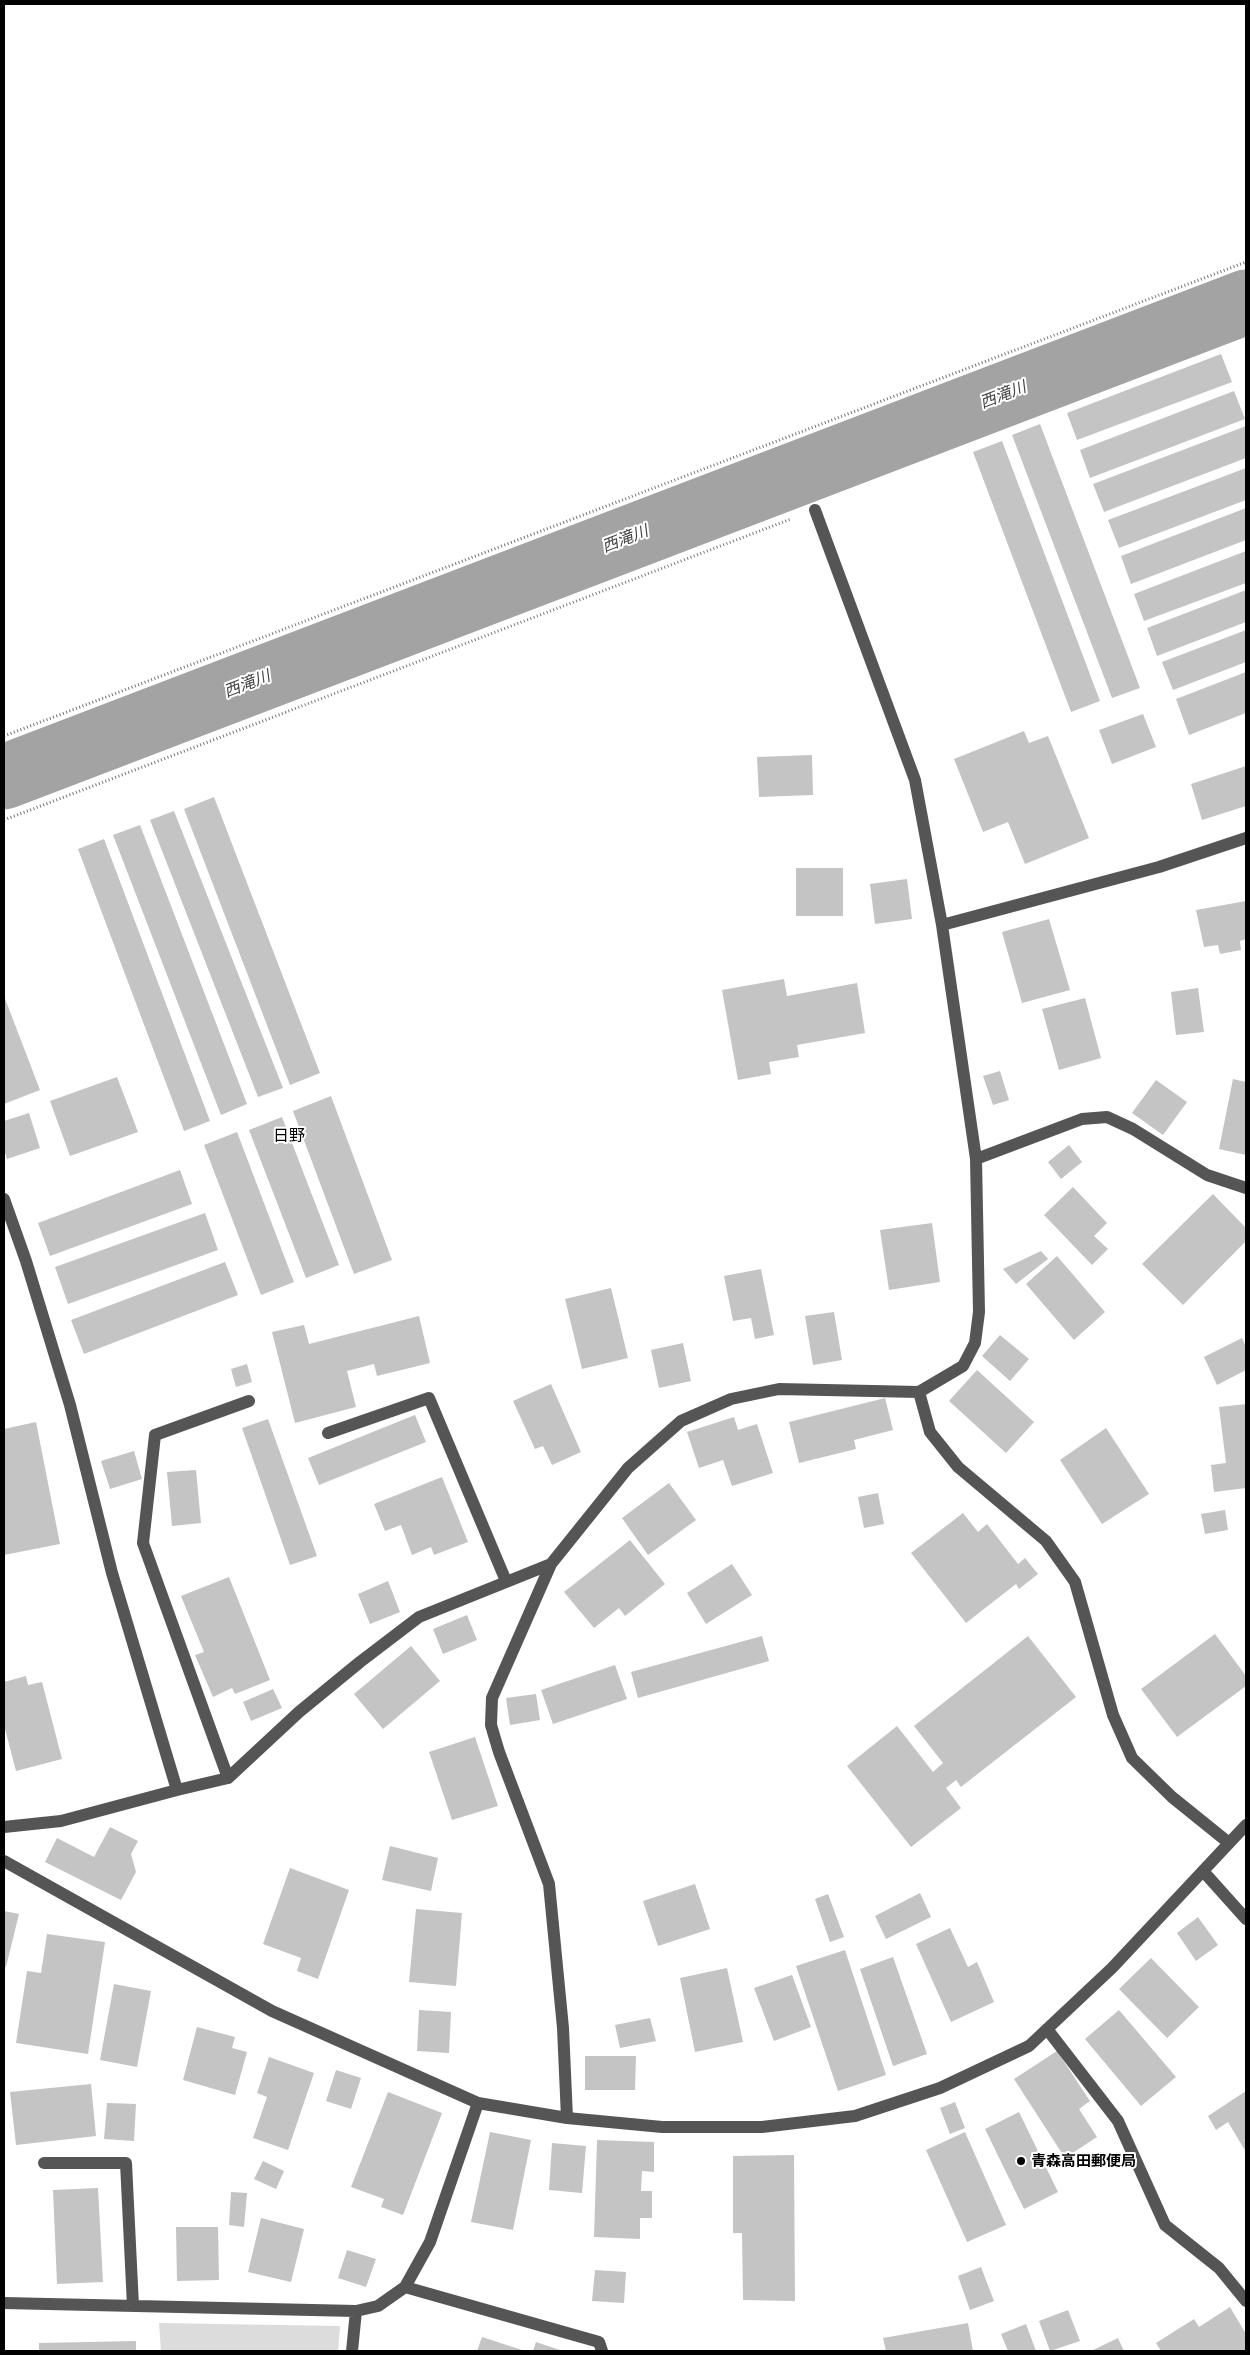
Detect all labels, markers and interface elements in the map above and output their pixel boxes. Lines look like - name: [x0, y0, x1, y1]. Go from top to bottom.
- water label: 西滝川: [977, 377, 1029, 413]
- water label: 西滝川: [599, 521, 651, 557]
- water label: 西滝川: [221, 666, 273, 702]
- district label: 日野: [273, 1126, 305, 1146]
- place label: 青森高田郵便局: [1031, 2152, 1136, 2170]
- marker: 青森高田郵便局: [1015, 2155, 1027, 2167]

